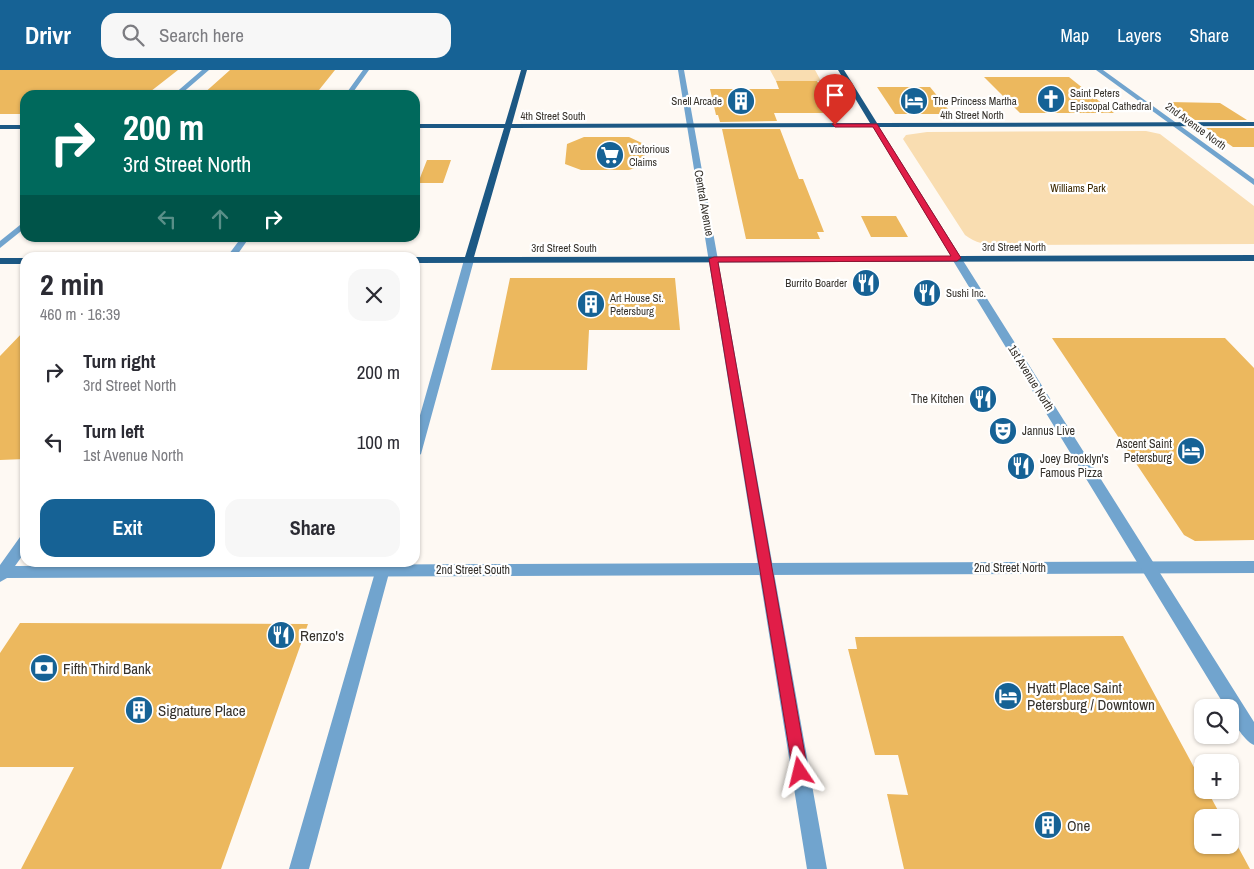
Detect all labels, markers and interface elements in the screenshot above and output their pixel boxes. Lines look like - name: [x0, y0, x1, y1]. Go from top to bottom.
- search box: [101, 13, 451, 58]
- text: Drivr: [25, 19, 71, 51]
- icon: search: [119, 21, 147, 49]
- text: Search here: [159, 22, 244, 48]
- text: Map: [1061, 23, 1089, 48]
- text: Layers: [1117, 23, 1162, 48]
- text: Share: [1190, 23, 1229, 48]
- pin: [814, 74, 856, 125]
- icon: arrive: [821, 81, 849, 109]
- church icon: Saint Peters Episcopal Cathedral: [1036, 84, 1066, 114]
- building icon: Snell Arcade: [726, 86, 756, 116]
- hotel icon: The Princess Martha: [899, 86, 929, 116]
- place label: Saint Peters Episcopal Cathedral: [1070, 86, 1151, 113]
- place label: Snell Arcade: [671, 94, 722, 108]
- place label: The Princess Martha: [933, 94, 1017, 108]
- street label: 2nd Avenue North: [1163, 99, 1229, 153]
- text: 200 m: [123, 104, 204, 151]
- street label: 4th Street North: [940, 108, 1004, 122]
- street label: 4th Street South: [520, 109, 586, 123]
- icon: right: [40, 110, 105, 175]
- supermarket icon: Victorious Claims: [595, 140, 625, 170]
- place label: Victorious Claims: [629, 142, 670, 169]
- text: 3rd Street North: [123, 149, 251, 179]
- street label: Central Avenue: [690, 169, 718, 237]
- park label: Williams Park: [1050, 181, 1106, 195]
- icon: left: [153, 205, 181, 233]
- icon: ahead: [206, 205, 234, 233]
- icon: right: [259, 205, 287, 233]
- street label: 3rd Street North: [982, 240, 1046, 254]
- street label: 3rd Street South: [531, 241, 597, 255]
- text: 2 min: [40, 264, 104, 304]
- restaurant icon: Burrito Boarder: [851, 268, 881, 298]
- button: close: [348, 269, 400, 321]
- place label: Burrito Boarder: [785, 276, 847, 290]
- restaurant icon: Sushi Inc.: [912, 278, 942, 308]
- place label: Sushi Inc.: [946, 286, 986, 300]
- building icon: Art House St. Petersburg: [576, 289, 606, 319]
- place label: Art House St. Petersburg: [609, 291, 664, 318]
- text: 460 m · 16:39: [40, 303, 120, 325]
- street label: 1st Avenue North: [1004, 342, 1058, 414]
- text: Turn right: [83, 348, 155, 374]
- icon: right: [40, 358, 68, 386]
- text: 200 m: [357, 359, 400, 385]
- text: 3rd Street North: [83, 374, 176, 396]
- restaurant icon: The Kitchen: [968, 384, 998, 414]
- place label: The Kitchen: [911, 391, 964, 407]
- theatre icon: Jannus Live: [988, 416, 1018, 446]
- text: Turn left: [83, 418, 144, 444]
- place label: Jannus Live: [1022, 423, 1075, 439]
- icon: left: [40, 428, 68, 456]
- text: 100 m: [357, 429, 400, 455]
- place label: Ascent Saint Petersburg: [1115, 436, 1173, 466]
- hotel icon: Ascent Saint Petersburg: [1176, 436, 1206, 466]
- text: 1st Avenue North: [83, 444, 183, 466]
- restaurant icon: Joey Brooklyn's Famous Pizza: [1006, 451, 1036, 481]
- place label: Joey Brooklyn's Famous Pizza: [1040, 451, 1109, 481]
- button: Exit: [40, 499, 215, 557]
- button: Share: [225, 499, 400, 557]
- street label: 2nd Street North: [974, 560, 1046, 576]
- street label: 2nd Street South: [436, 562, 510, 578]
- restaurant icon: Renzo's: [266, 620, 296, 650]
- place label: Renzo's: [300, 625, 344, 646]
- bank icon: Fifth Third Bank: [29, 653, 59, 683]
- place label: Fifth Third Bank: [63, 658, 152, 679]
- place label: Hyatt Place Saint Petersburg / Downtown: [1027, 677, 1155, 715]
- hotel icon: Hyatt Place Saint Petersburg / Downtown: [993, 681, 1023, 711]
- building icon: Signature Place: [124, 695, 154, 725]
- map controls: [1194, 699, 1239, 854]
- button: search: [1194, 699, 1239, 744]
- place label: Signature Place: [158, 700, 246, 721]
- position arrow: [773, 745, 825, 797]
- button: +: [1194, 754, 1239, 799]
- button: −: [1194, 809, 1239, 854]
- building icon: One: [1033, 810, 1063, 840]
- place label: One: [1067, 815, 1090, 836]

